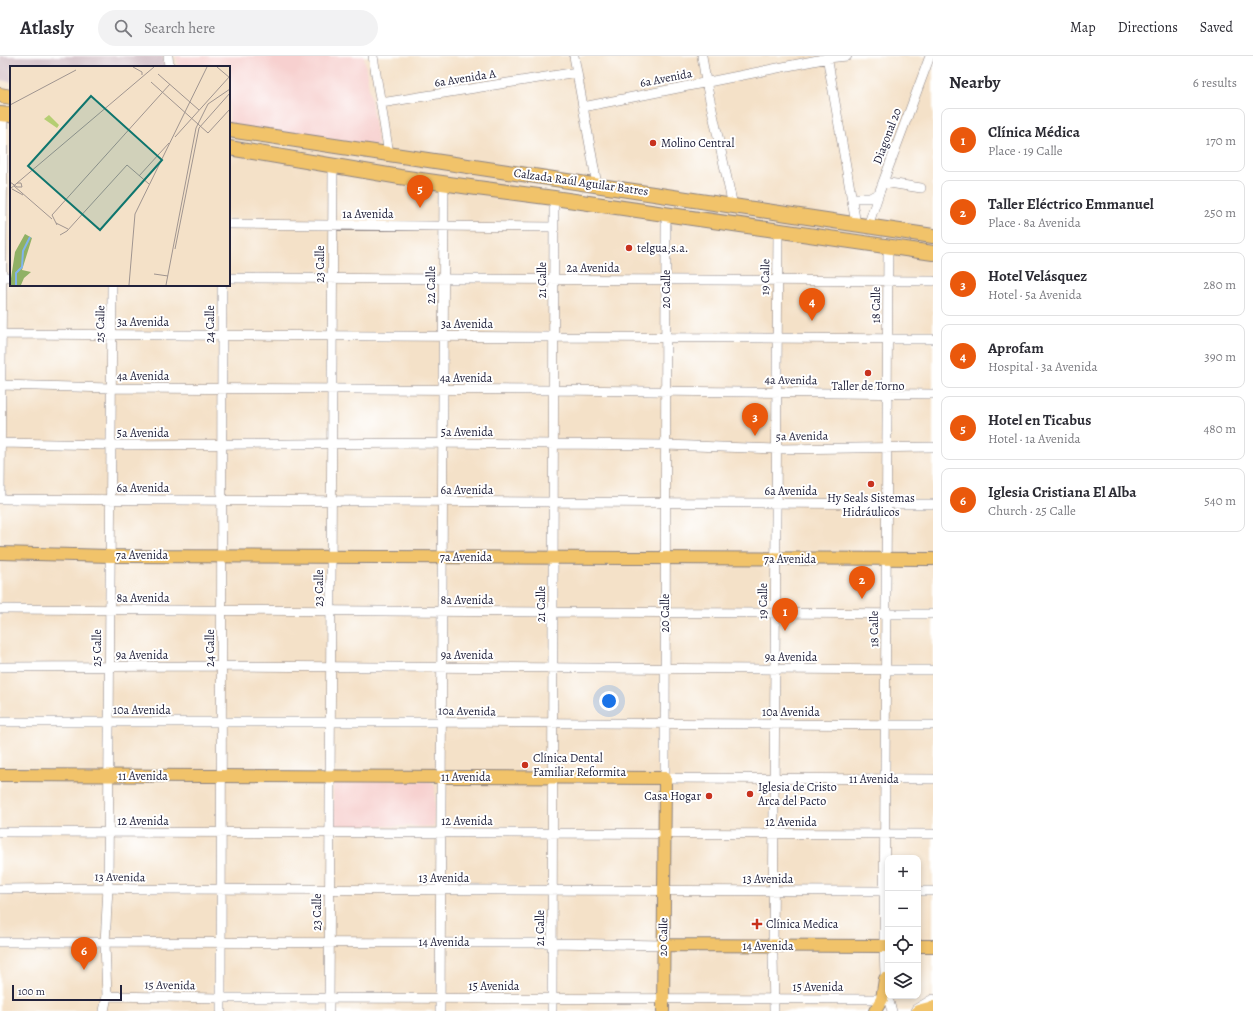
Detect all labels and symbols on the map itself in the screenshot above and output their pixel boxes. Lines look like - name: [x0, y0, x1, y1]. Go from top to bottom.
- street label: 6a Avenida A: [433, 65, 498, 91]
- street label: 6a Avenida: [639, 65, 694, 91]
- inset map: [10, 66, 230, 286]
- street label: Diagonal 20: [869, 106, 905, 166]
- place label: Molino Central: [661, 135, 734, 151]
- marker: Molino Central: [648, 138, 658, 148]
- street label: Calzada Raúl Aguilar Batres: [513, 165, 650, 199]
- pin: 5: [407, 175, 433, 208]
- street label: 1a Avenida: [342, 206, 394, 222]
- place label: telgua,s.a.: [637, 240, 688, 256]
- marker: telgua,s.a.: [624, 243, 634, 253]
- street label: 23 Calle: [312, 245, 328, 283]
- street label: 19 Calle: [757, 259, 773, 295]
- street label: 2a Avenida: [567, 260, 620, 276]
- street label: 21 Calle: [534, 262, 550, 298]
- street label: 22 Calle: [423, 266, 439, 304]
- street label: 20 Calle: [658, 270, 674, 308]
- street label: 18 Calle: [868, 287, 884, 323]
- pin: 4: [799, 288, 825, 321]
- street label: 25 Calle: [92, 305, 108, 343]
- street label: 24 Calle: [202, 305, 218, 343]
- street label: 3a Avenida: [117, 314, 170, 330]
- street label: 3a Avenida: [441, 316, 494, 332]
- street label: 4a Avenida: [117, 368, 170, 384]
- marker: Taller de Torno: [863, 368, 873, 378]
- street label: 4a Avenida: [440, 370, 493, 386]
- street label: 4a Avenida: [765, 372, 818, 388]
- place label: Taller de Torno: [832, 378, 904, 394]
- pin: 3: [742, 403, 768, 436]
- street label: 5a Avenida: [441, 424, 494, 440]
- street label: 5a Avenida: [117, 425, 170, 441]
- street label: 5a Avenida: [776, 428, 829, 444]
- marker: Hy Seals Sistemas Hidráulicos: [866, 479, 876, 489]
- street label: 6a Avenida: [117, 480, 170, 496]
- street label: 6a Avenida: [441, 482, 494, 498]
- street label: 6a Avenida: [765, 483, 818, 499]
- place label: Hy Seals Sistemas Hidráulicos: [827, 490, 915, 520]
- street label: 7a Avenida: [116, 547, 169, 563]
- street label: 7a Avenida: [440, 549, 493, 565]
- street label: 7a Avenida: [764, 551, 817, 567]
- pin: 2: [849, 566, 875, 599]
- street label: 23 Calle: [311, 569, 327, 607]
- street label: 19 Calle: [755, 583, 771, 619]
- street label: 21 Calle: [533, 586, 549, 622]
- street label: 8a Avenida: [116, 590, 170, 606]
- street label: 8a Avenida: [440, 592, 494, 608]
- street label: 20 Calle: [657, 594, 673, 632]
- pin: 1: [772, 598, 798, 631]
- street label: 18 Calle: [866, 611, 882, 647]
- street label: 25 Calle: [89, 629, 105, 667]
- street label: 24 Calle: [202, 629, 218, 667]
- street label: 9a Avenida: [116, 647, 169, 663]
- street label: 9a Avenida: [441, 647, 494, 663]
- street label: 9a Avenida: [765, 649, 818, 665]
- your location: [599, 691, 619, 711]
- street label: 10a Avenida: [113, 702, 171, 718]
- street label: 10a Avenida: [438, 702, 496, 720]
- street label: 10a Avenida: [762, 704, 820, 720]
- place label: Clínica Dental Familiar Reformita: [533, 750, 626, 780]
- marker: Clínica Dental Familiar Reformita: [520, 760, 530, 770]
- street label: 11 Avenida: [118, 768, 168, 784]
- street label: 11 Avenida: [441, 769, 491, 785]
- street label: 11 Avenida: [849, 771, 899, 787]
- place label: Iglesia de Cristo Arca del Pacto: [757, 779, 837, 809]
- place label: Casa Hogar: [644, 788, 701, 804]
- marker: Iglesia de Cristo Arca del Pacto: [745, 789, 755, 799]
- marker: Casa Hogar: [704, 791, 714, 801]
- street label: 12 Avenida: [117, 813, 169, 829]
- street label: 12 Avenida: [441, 813, 493, 829]
- street label: 12 Avenida: [765, 814, 817, 830]
- street label: 13 Avenida: [94, 869, 146, 885]
- street label: 13 Avenida: [419, 870, 470, 886]
- street label: 13 Avenida: [743, 871, 794, 887]
- street label: 23 Calle: [309, 893, 325, 931]
- street label: 21 Calle: [532, 910, 548, 946]
- place label: Clínica Medica: [766, 916, 839, 932]
- street label: 20 Calle: [655, 917, 671, 957]
- marker: Clínica Medica: [751, 918, 763, 930]
- street label: 14 Avenida: [418, 934, 470, 950]
- pin: 6: [71, 937, 97, 970]
- street label: 14 Avenida: [742, 938, 794, 954]
- street label: 15 Avenida: [144, 977, 196, 993]
- street label: 15 Avenida: [469, 978, 520, 994]
- street label: 15 Avenida: [793, 979, 844, 995]
- scale bar: [12, 983, 122, 1002]

